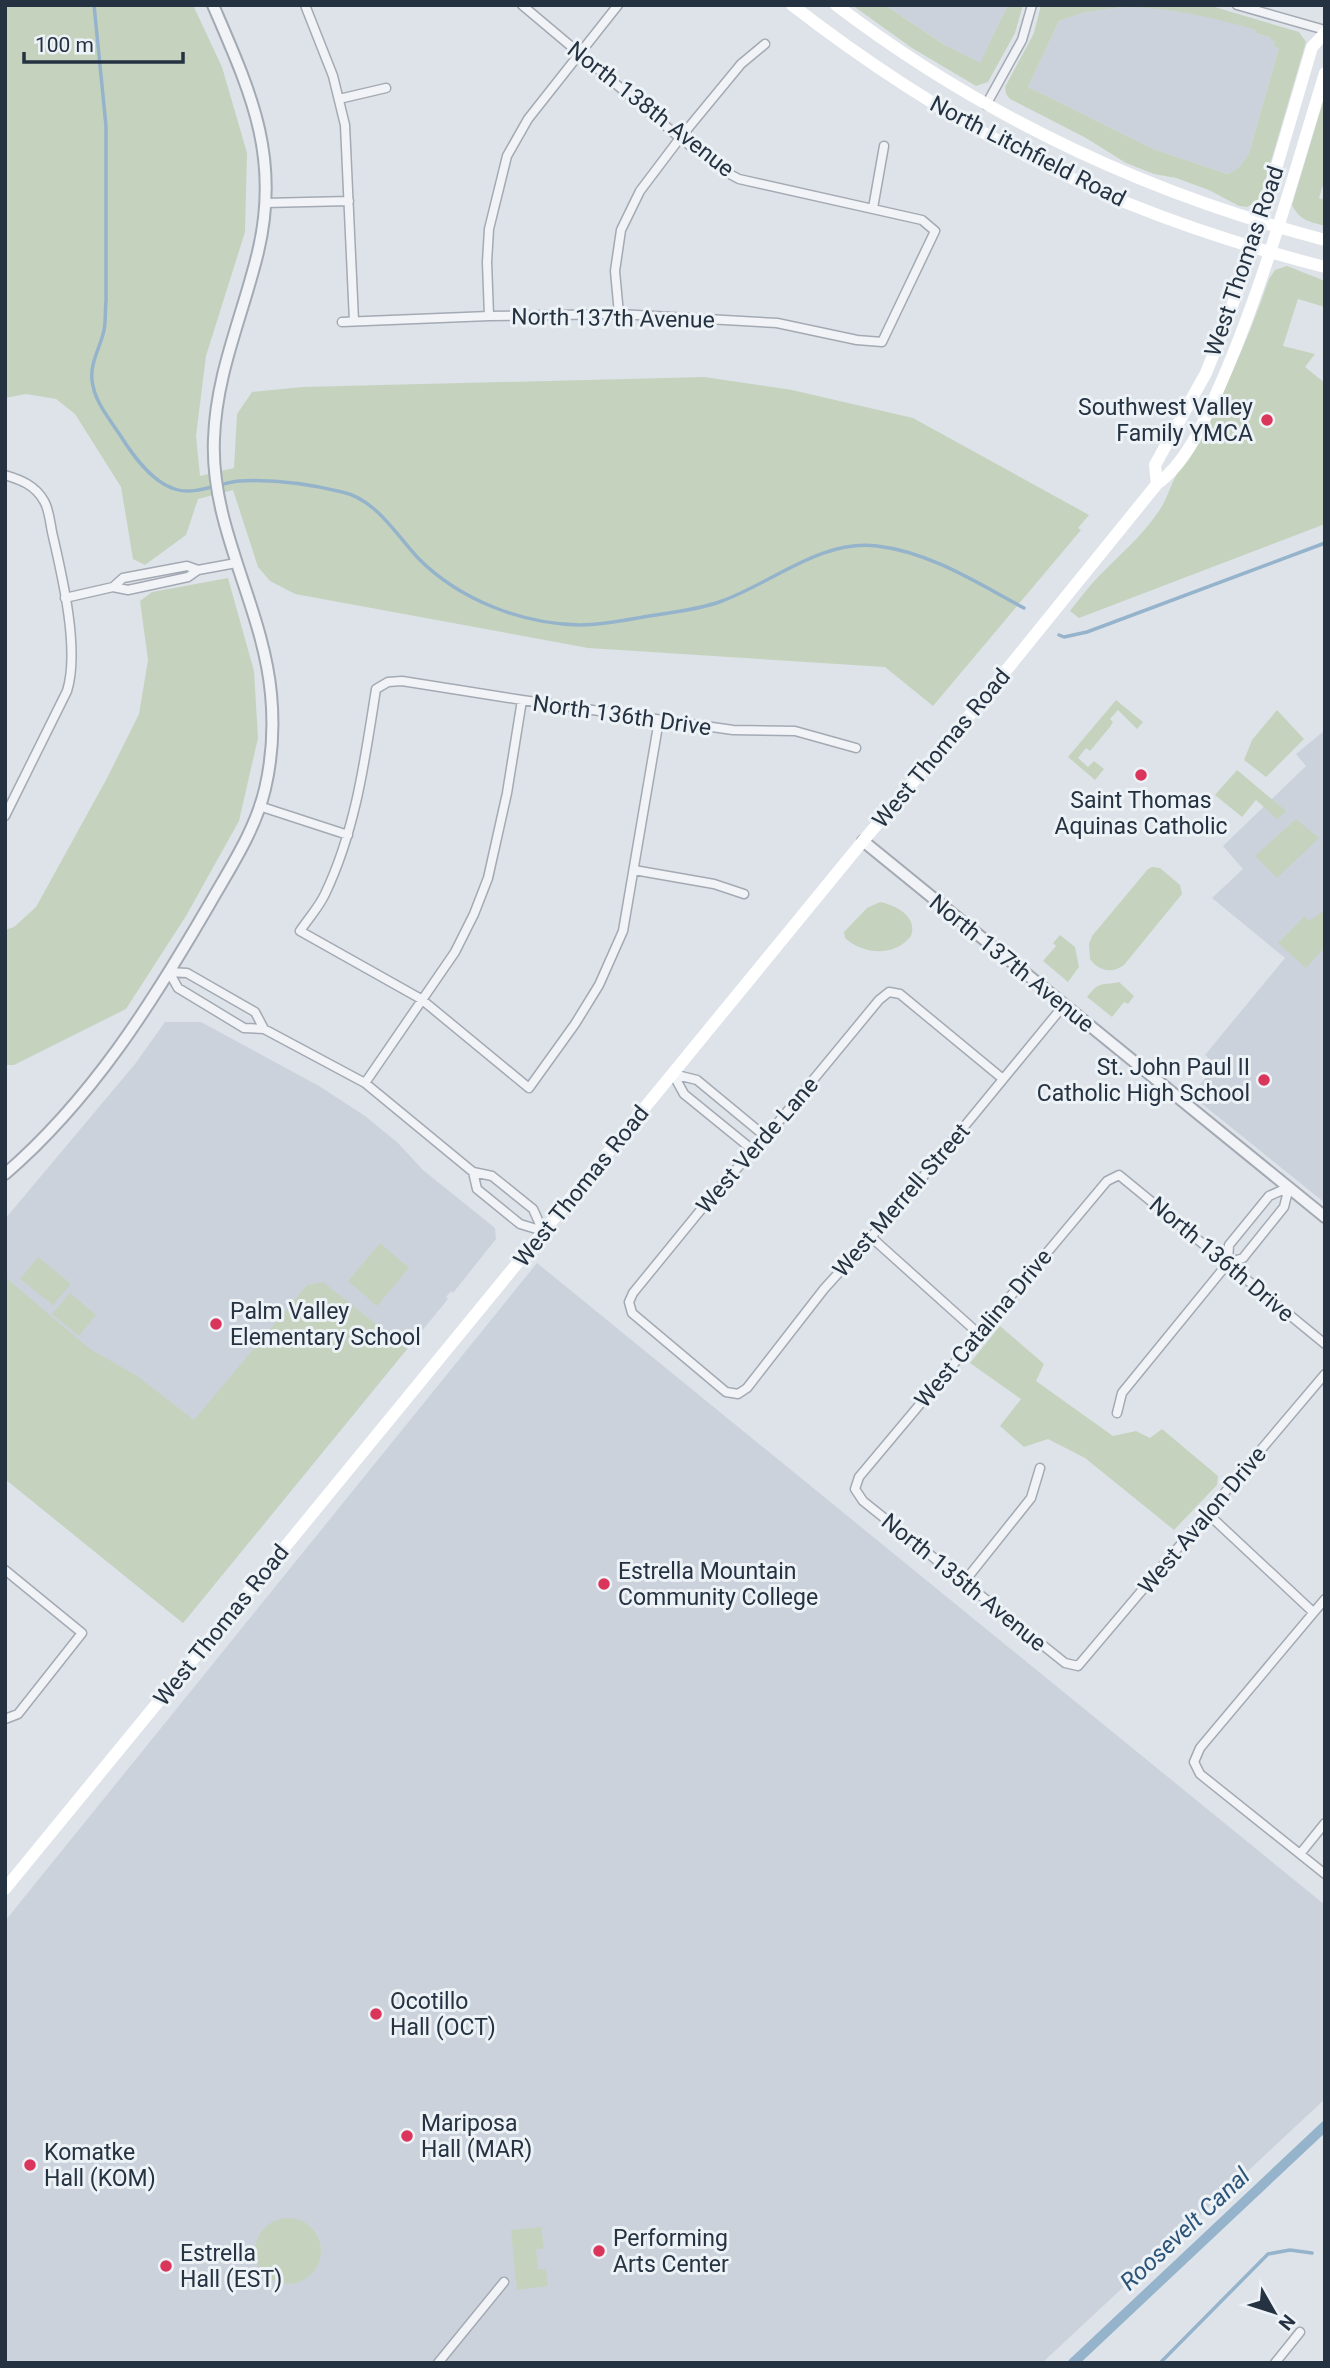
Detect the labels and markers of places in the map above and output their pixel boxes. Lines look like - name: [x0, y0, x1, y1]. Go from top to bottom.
- place label: Southwest Valley Family YMCA: [1078, 394, 1253, 447]
- marker: Southwest Valley Family YMCA: [1259, 412, 1275, 428]
- marker: Saint Thomas Aquinas Catholic: [1133, 767, 1149, 783]
- place label: Saint Thomas Aquinas Catholic: [1054, 787, 1228, 840]
- place label: St. John Paul II Catholic High School: [1037, 1054, 1250, 1107]
- marker: St. John Paul II Catholic High School: [1256, 1072, 1272, 1088]
- place label: Palm Valley Elementary School: [230, 1298, 421, 1351]
- marker: Palm Valley Elementary School: [208, 1316, 224, 1332]
- place label: Estrella Mountain Community College: [618, 1558, 818, 1611]
- marker: Estrella Mountain Community College: [596, 1576, 612, 1592]
- place label: Ocotillo Hall (OCT): [390, 1988, 496, 2041]
- marker: Ocotillo Hall (OCT): [368, 2006, 384, 2022]
- place label: Mariposa Hall (MAR): [421, 2110, 532, 2163]
- marker: Mariposa Hall (MAR): [399, 2128, 415, 2144]
- place label: Komatke Hall (KOM): [44, 2139, 156, 2192]
- marker: Komatke Hall (KOM): [22, 2157, 38, 2173]
- place label: Performing Arts Center: [613, 2225, 729, 2278]
- place label: Estrella Hall (EST): [180, 2240, 282, 2293]
- marker: Performing Arts Center: [591, 2243, 607, 2259]
- marker: Estrella Hall (EST): [158, 2258, 174, 2274]

